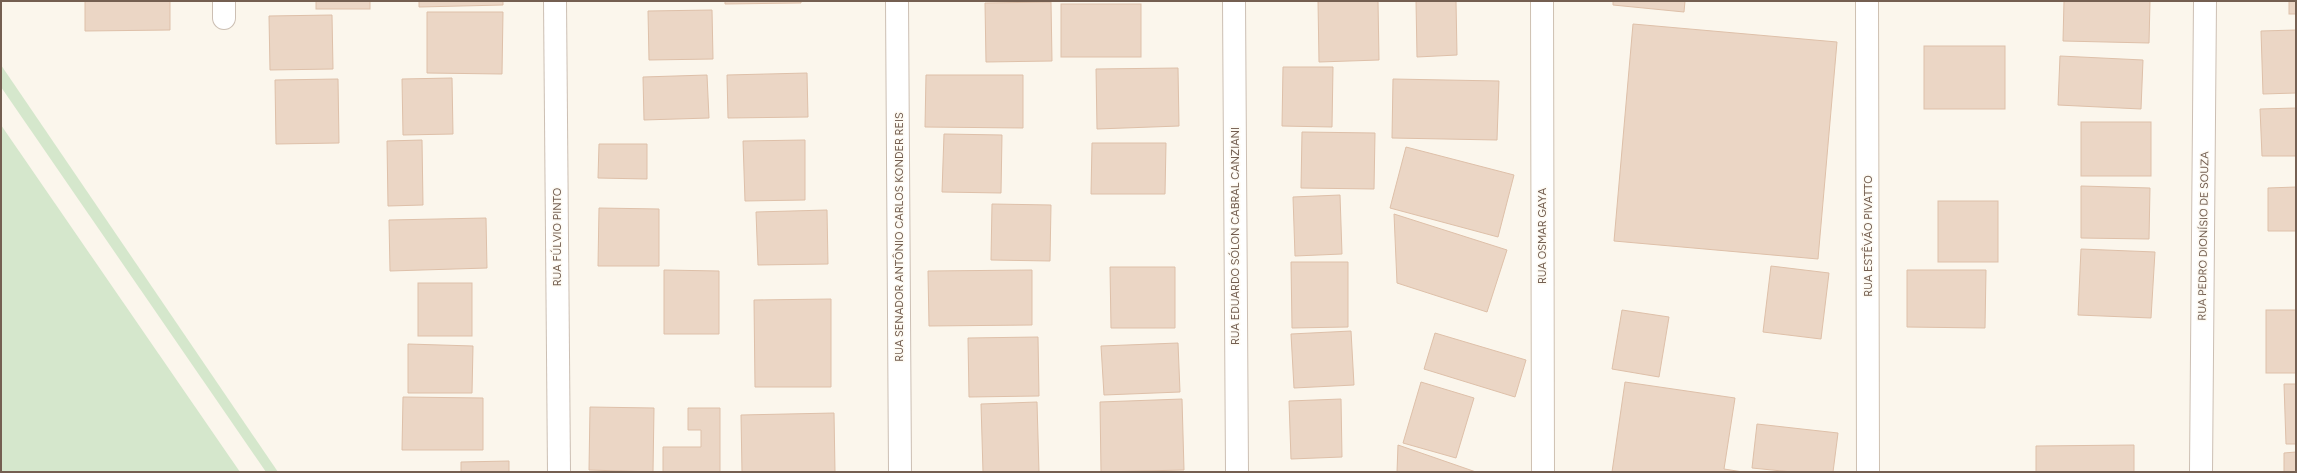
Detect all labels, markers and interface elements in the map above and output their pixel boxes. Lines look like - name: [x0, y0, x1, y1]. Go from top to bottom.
- street label: RUA SENADOR ANTÔNIO CARLOS KONDER REIS: [892, 112, 906, 362]
- street label: RUA EDUARDO SÓLON CABRAL CANZIANI: [1228, 127, 1242, 345]
- street label: RUA PEDRO DIONÍSIO DE SOUZA: [2196, 151, 2211, 321]
- street label: RUA ESTÊVÃO PIVATTO: [1861, 175, 1875, 297]
- street label: RUA FÚLVIO PINTO: [550, 187, 564, 286]
- street label: RUA OSMAR GAYA: [1536, 187, 1549, 284]

